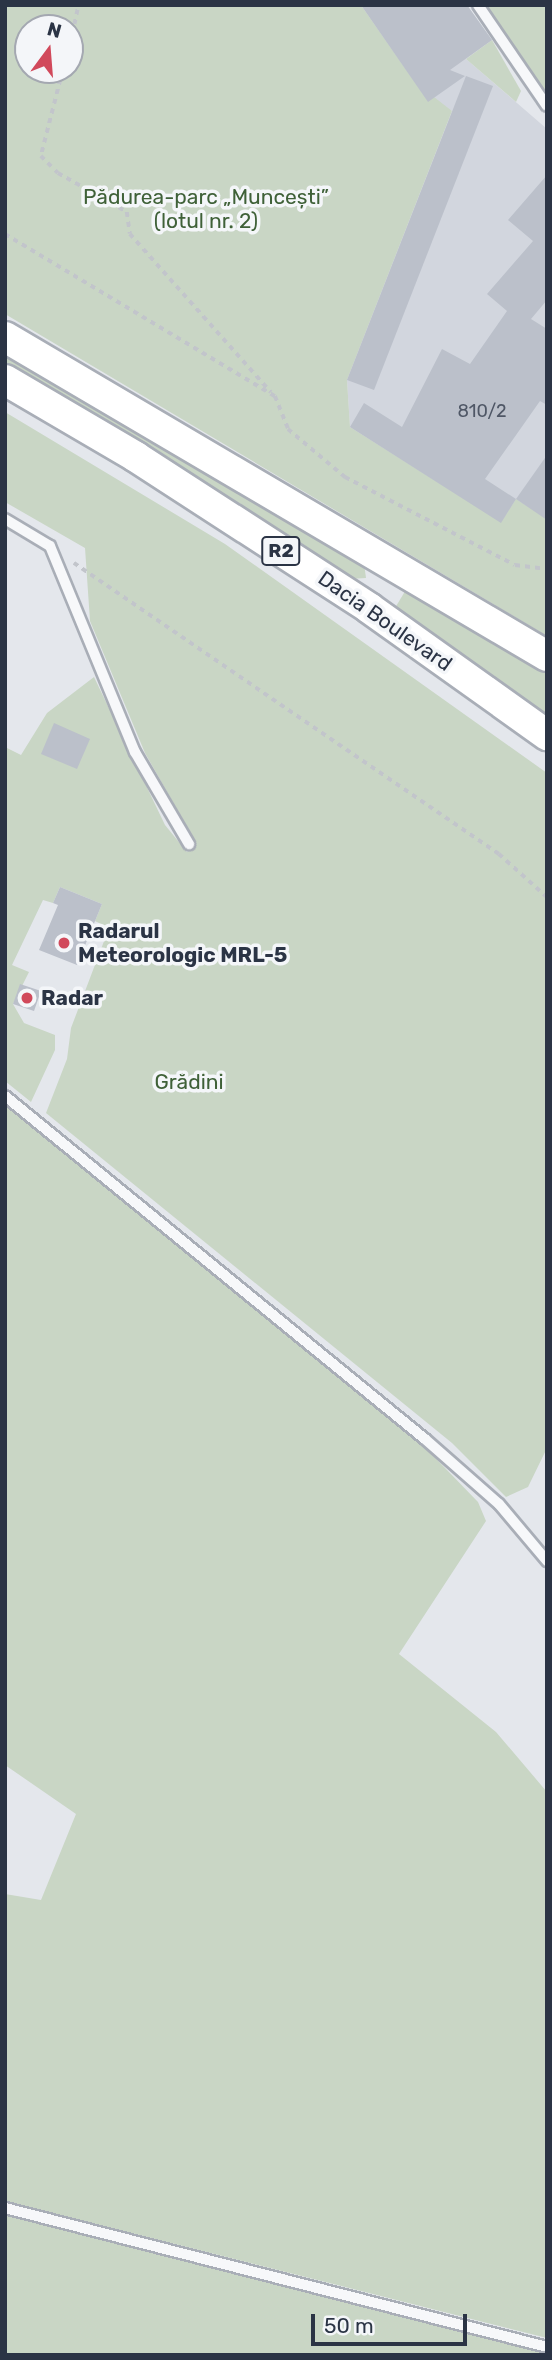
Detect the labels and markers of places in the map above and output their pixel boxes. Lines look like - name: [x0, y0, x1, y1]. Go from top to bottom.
- place label: Radarul Meteorologic MRL-5: [78, 918, 287, 968]
- marker: Radarul Meteorologic MRL-5: [56, 935, 72, 951]
- place label: Radar: [41, 985, 103, 1011]
- marker: Radar: [19, 990, 35, 1006]

